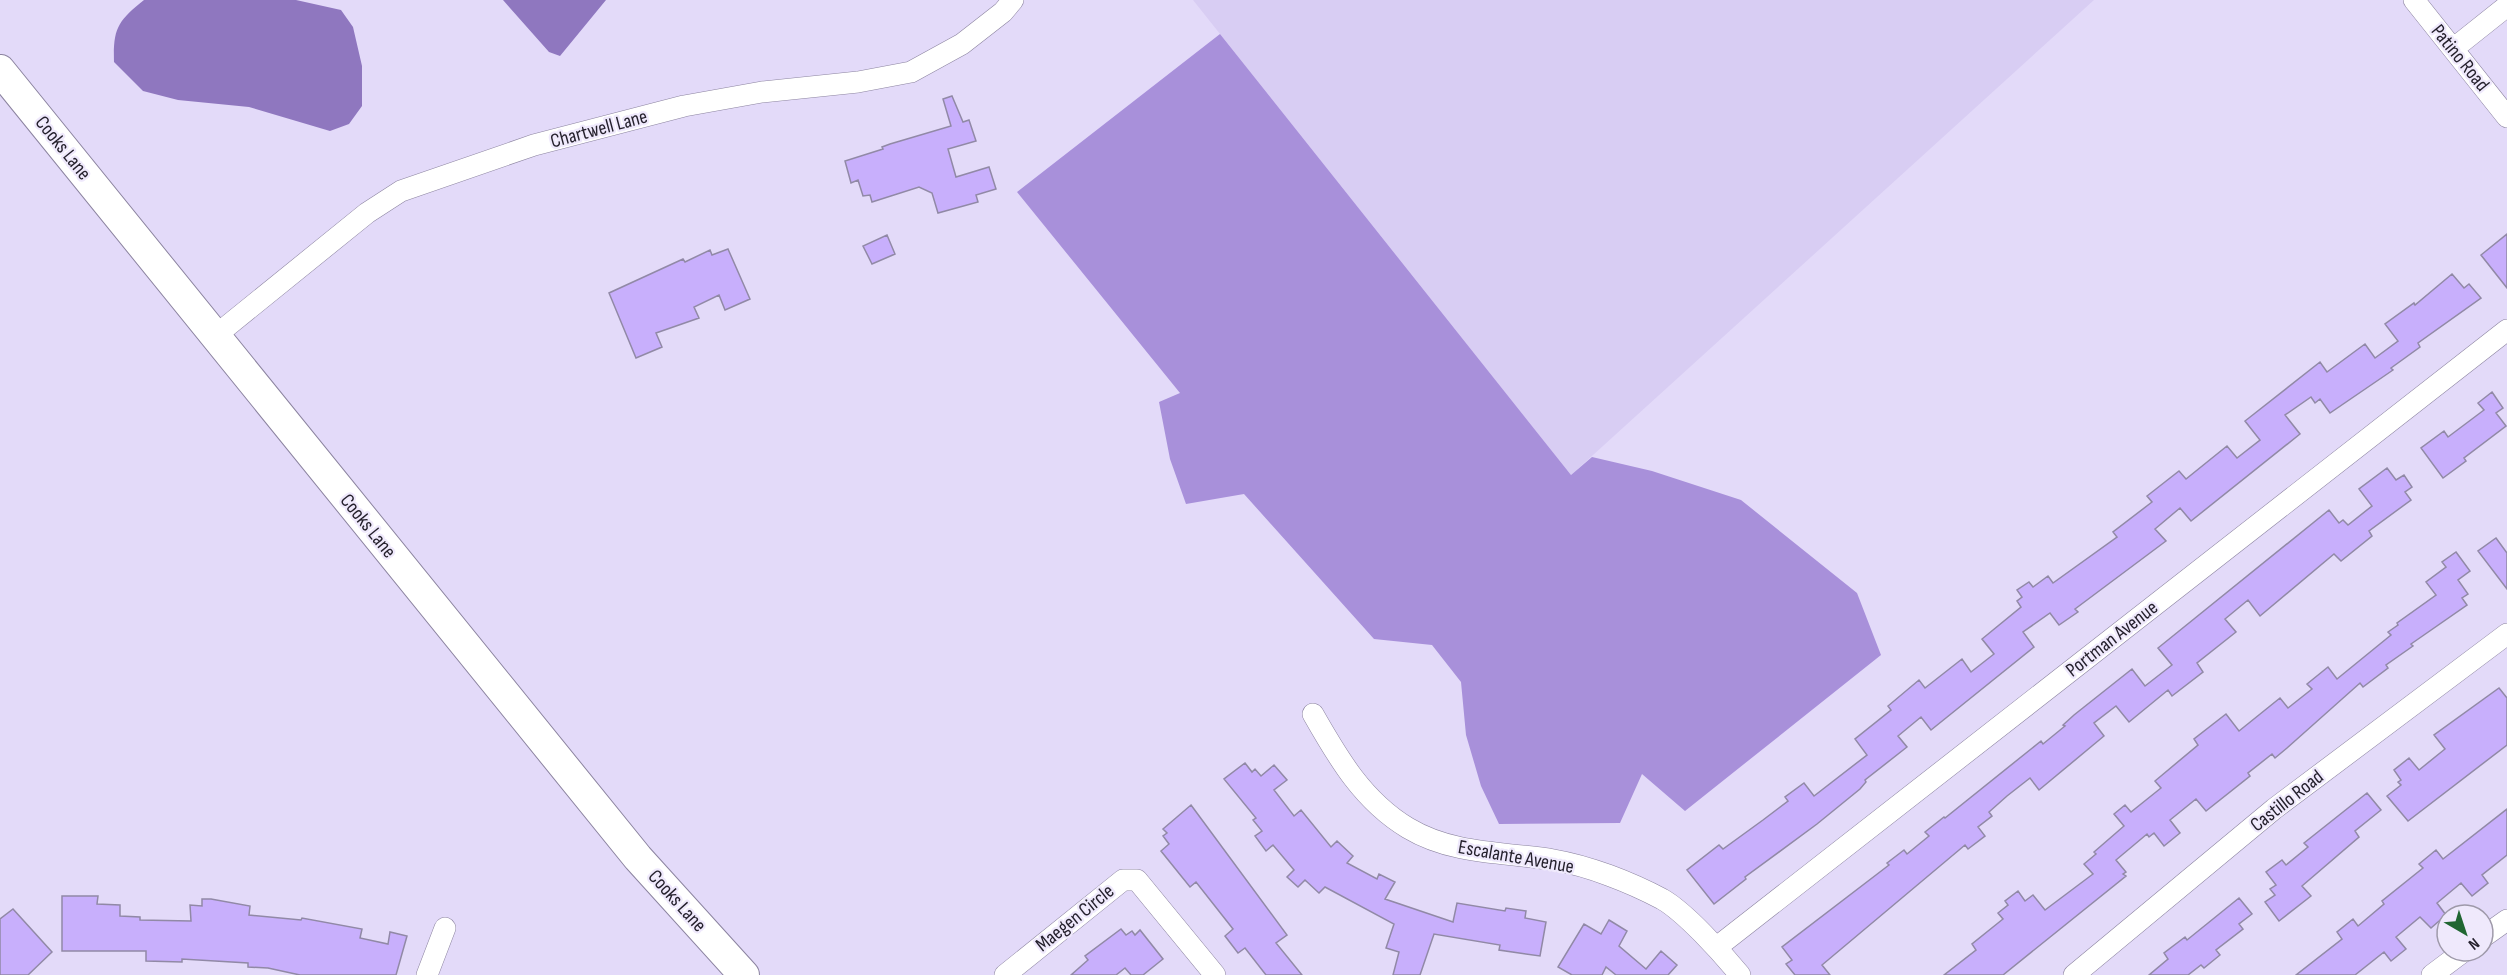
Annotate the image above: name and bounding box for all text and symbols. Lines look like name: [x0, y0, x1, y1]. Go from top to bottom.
street label: Patino Road: [2426, 20, 2494, 96]
street label: Chartwell Lane: [548, 105, 650, 153]
street label: Cooks Lane: [30, 111, 96, 185]
street label: Cooks Lane: [335, 489, 401, 563]
street label: Portman Avenue: [2061, 596, 2163, 682]
street label: Castillo Road: [2246, 765, 2328, 837]
street label: Escalante Avenue: [1456, 835, 1576, 879]
street label: Cooks Lane: [643, 865, 711, 937]
street label: Maegen Circle: [1031, 879, 1119, 957]
north arrow: [2435, 903, 2495, 963]
text: N: [2464, 933, 2483, 954]

